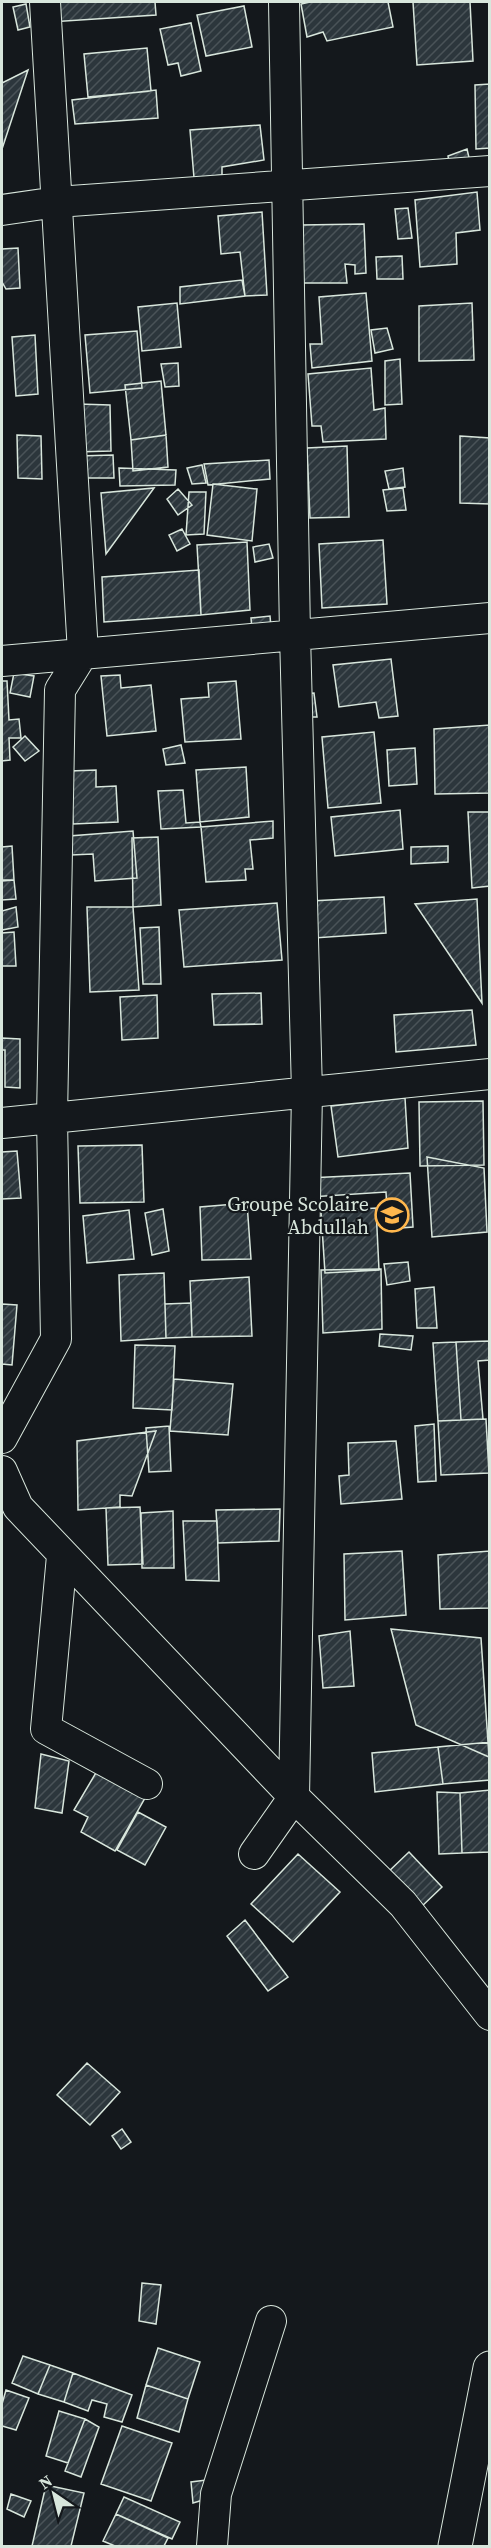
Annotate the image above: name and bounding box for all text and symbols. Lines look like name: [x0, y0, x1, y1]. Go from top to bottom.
place label: Groupe Scolaire Abdullah: [227, 1190, 369, 1241]
school or university icon: Groupe Scolaire Abdullah: [374, 1197, 410, 1233]
north arrow: [24, 2464, 84, 2524]
text: N: [34, 2469, 57, 2494]

